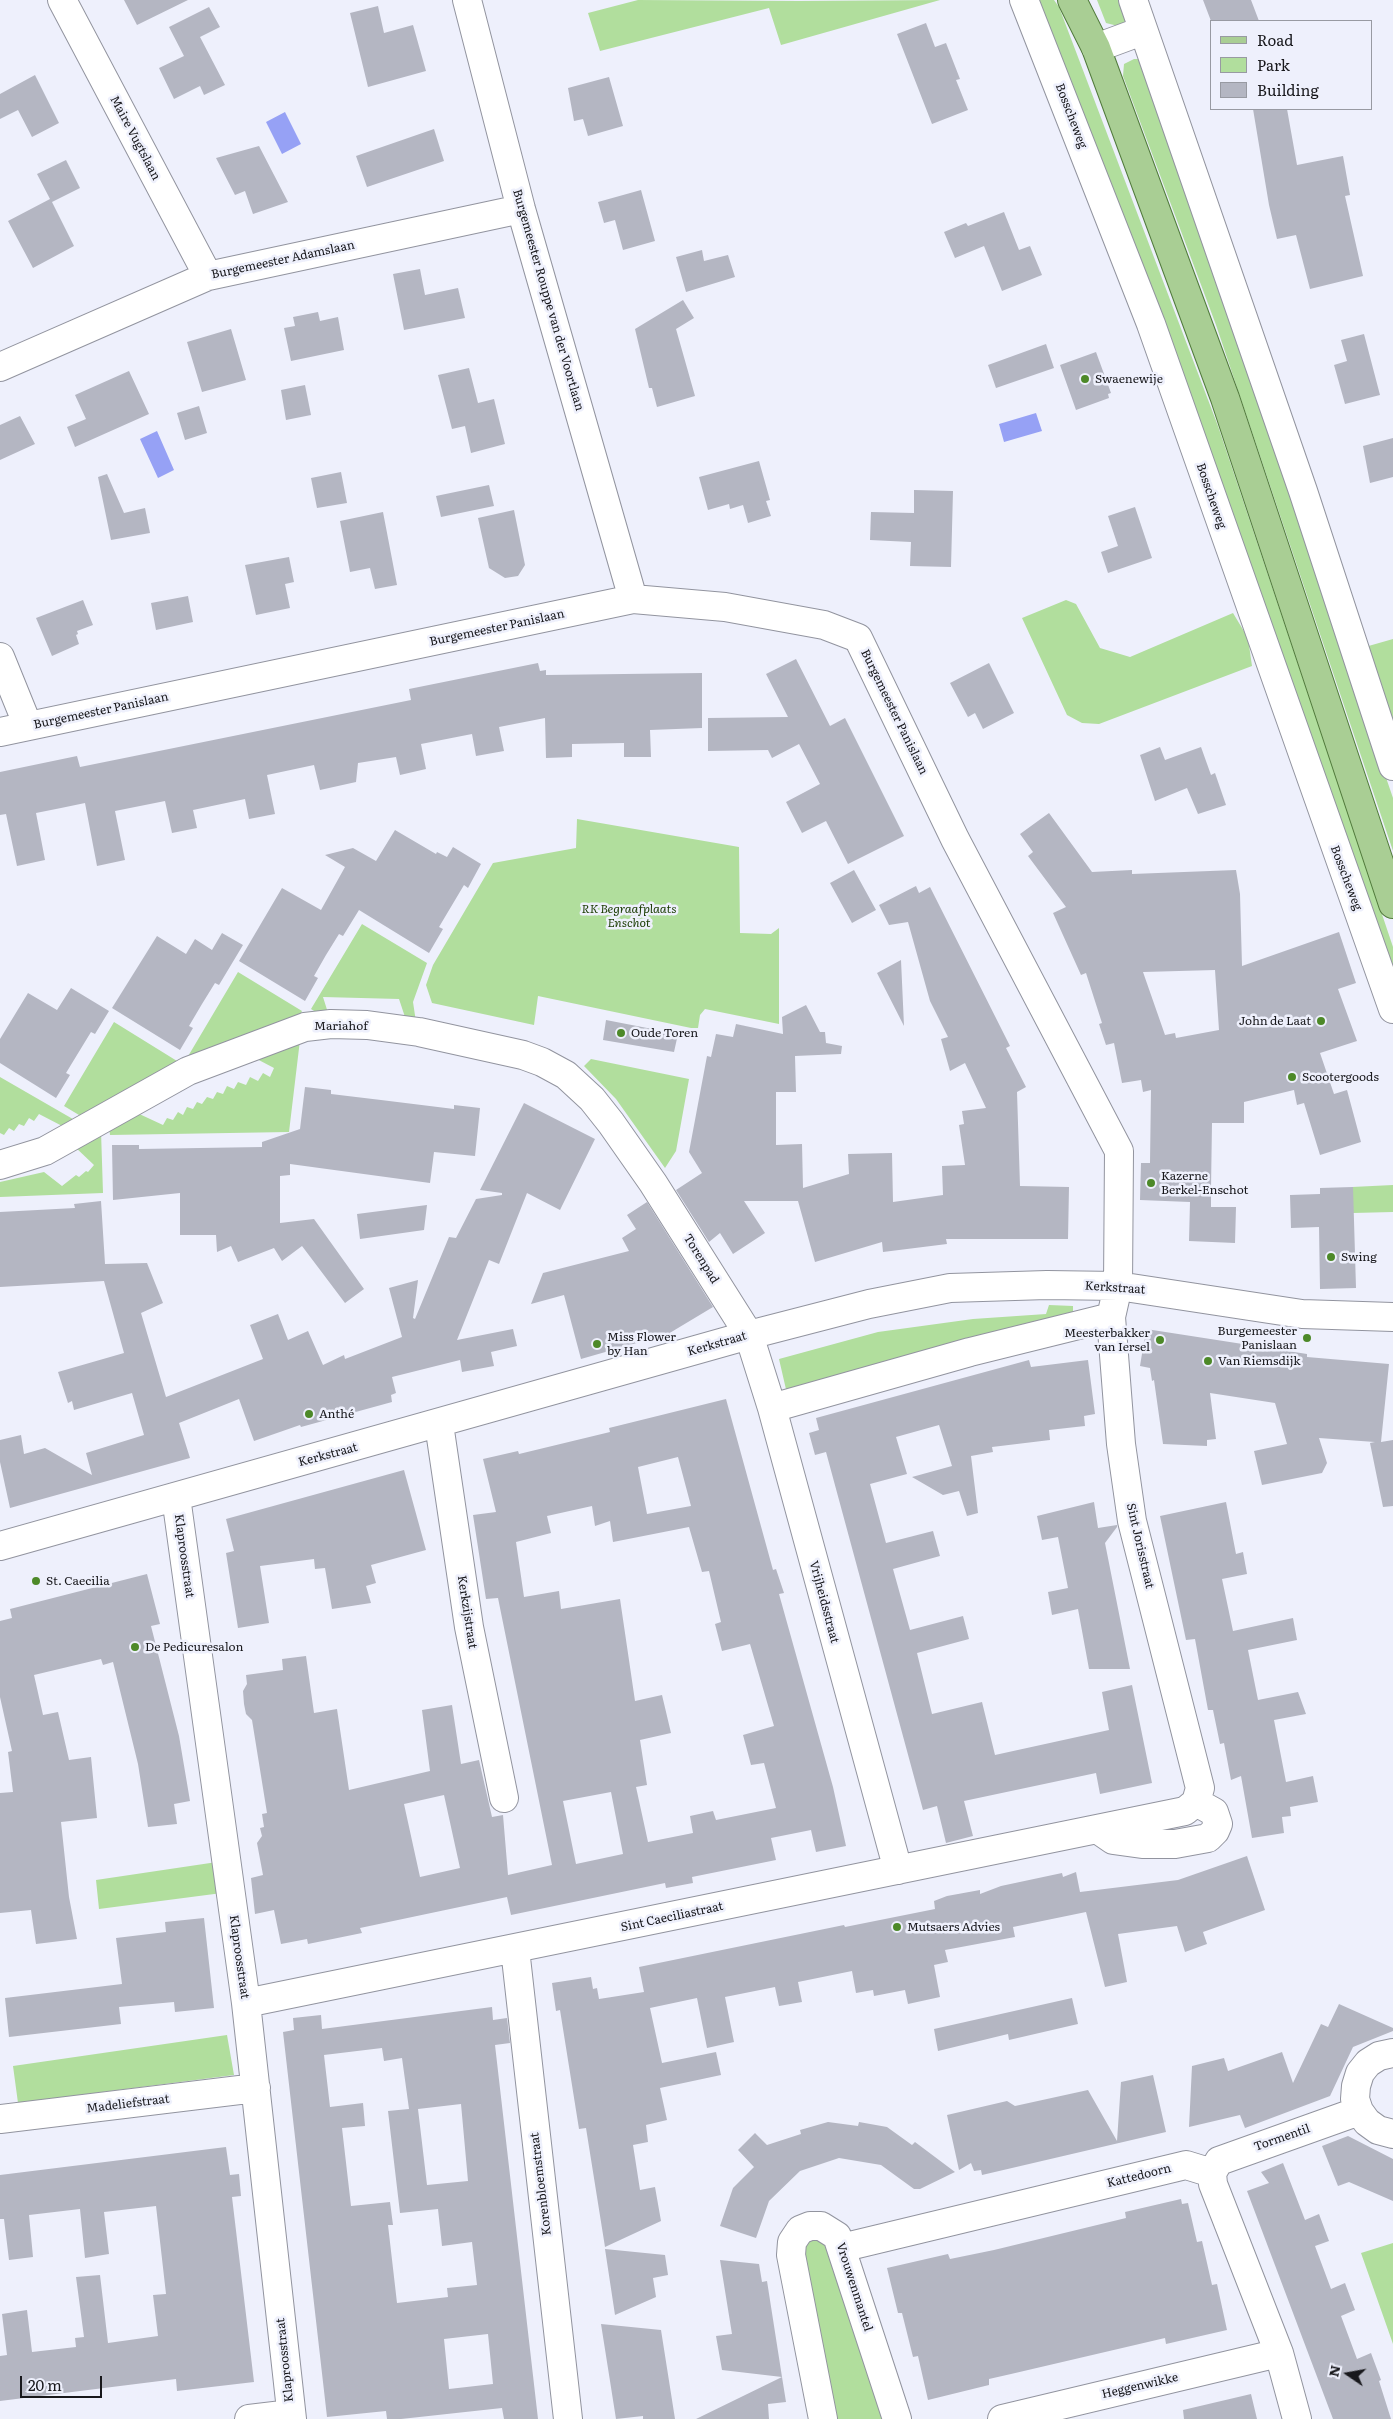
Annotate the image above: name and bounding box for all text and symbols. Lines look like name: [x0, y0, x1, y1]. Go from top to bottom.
legend: [1210, 20, 1373, 110]
text: Road: [1257, 28, 1293, 51]
text: Park: [1257, 53, 1290, 76]
text: Building: [1257, 78, 1319, 101]
street label: Bosscheweg: [1052, 81, 1090, 151]
street label: Maire Vugtslaan: [107, 93, 163, 183]
street label: Burgemeester Rouppe van der Voortlaan: [509, 187, 587, 413]
street label: Burgemeester Adamslaan: [210, 238, 356, 282]
place label: Swaenewije: [1095, 372, 1163, 386]
marker: Swaenewije: [1079, 373, 1091, 385]
street label: Bosscheweg: [1193, 461, 1229, 531]
street label: Burgemeester Panislaan: [428, 607, 566, 649]
street label: Burgemeester Panislaan: [857, 647, 931, 777]
street label: Burgemeester Panislaan: [32, 690, 170, 732]
street label: Bosscheweg: [1327, 843, 1365, 913]
park label: RK Begraafplaats Enschot: [582, 902, 676, 930]
place label: John de Laat: [1239, 1014, 1311, 1028]
marker: John de Laat: [1315, 1015, 1327, 1027]
street label: Mariahof: [314, 1019, 368, 1033]
place label: Oude Toren: [631, 1026, 698, 1040]
marker: Oude Toren: [615, 1027, 627, 1039]
place label: Scootergoods: [1302, 1070, 1379, 1084]
marker: Scootergoods: [1286, 1071, 1298, 1083]
place label: Kazerne Berkel-Enschot: [1161, 1169, 1248, 1197]
marker: Kazerne Berkel-Enschot: [1145, 1177, 1157, 1189]
street label: Torenpad: [680, 1232, 722, 1286]
place label: Swing: [1341, 1250, 1377, 1264]
marker: Swing: [1325, 1251, 1337, 1263]
street label: Kerkstraat: [1084, 1279, 1146, 1297]
place label: Burgemeester Panislaan: [1218, 1324, 1297, 1352]
place label: Meesterbakker van Iersel: [1064, 1326, 1150, 1354]
street label: Kerkstraat: [686, 1329, 748, 1359]
place label: Miss Flower by Han: [607, 1330, 676, 1358]
marker: Burgemeester Panislaan: [1301, 1332, 1313, 1344]
marker: Meesterbakker van Iersel: [1154, 1334, 1166, 1346]
marker: Miss Flower by Han: [591, 1338, 603, 1350]
place label: Van Riemsdijk: [1218, 1354, 1301, 1368]
marker: Van Riemsdijk: [1202, 1355, 1214, 1367]
place label: Anthé: [319, 1407, 354, 1421]
marker: Anthé: [303, 1408, 315, 1420]
street label: Kerkstraat: [297, 1440, 359, 1470]
street label: Sint Jorisstraat: [1123, 1502, 1157, 1590]
street label: Klaproosstraat: [171, 1513, 197, 1599]
street label: Vrijheidsstraat: [806, 1559, 842, 1645]
place label: St. Caecilia: [46, 1574, 110, 1588]
street label: Kerkzijstraat: [454, 1574, 480, 1650]
marker: St. Caecilia: [30, 1575, 42, 1587]
place label: De Pedicuresalon: [145, 1640, 243, 1654]
marker: De Pedicuresalon: [129, 1641, 141, 1653]
street label: Sint Caeciliastraat: [620, 1899, 724, 1935]
street label: Klaproosstraat: [226, 1914, 252, 2000]
place label: Mutsaers Advies: [907, 1920, 1000, 1934]
marker: Mutsaers Advies: [891, 1921, 903, 1933]
street label: Madeliefstraat: [86, 2092, 170, 2116]
street label: Tormentil: [1252, 2122, 1312, 2154]
street label: Korenbloemstraat: [528, 2132, 554, 2236]
street label: Kattedoorn: [1105, 2161, 1173, 2191]
street label: Vrouwenmantel: [833, 2241, 875, 2333]
street label: Klaproosstraat: [273, 2317, 297, 2403]
north arrow: [1323, 2349, 1373, 2399]
text: N: [1322, 2363, 1344, 2379]
scale bar: [22, 2366, 105, 2398]
street label: Heggenwikke: [1100, 2370, 1180, 2402]
text: 20 m: [28, 2373, 62, 2396]

